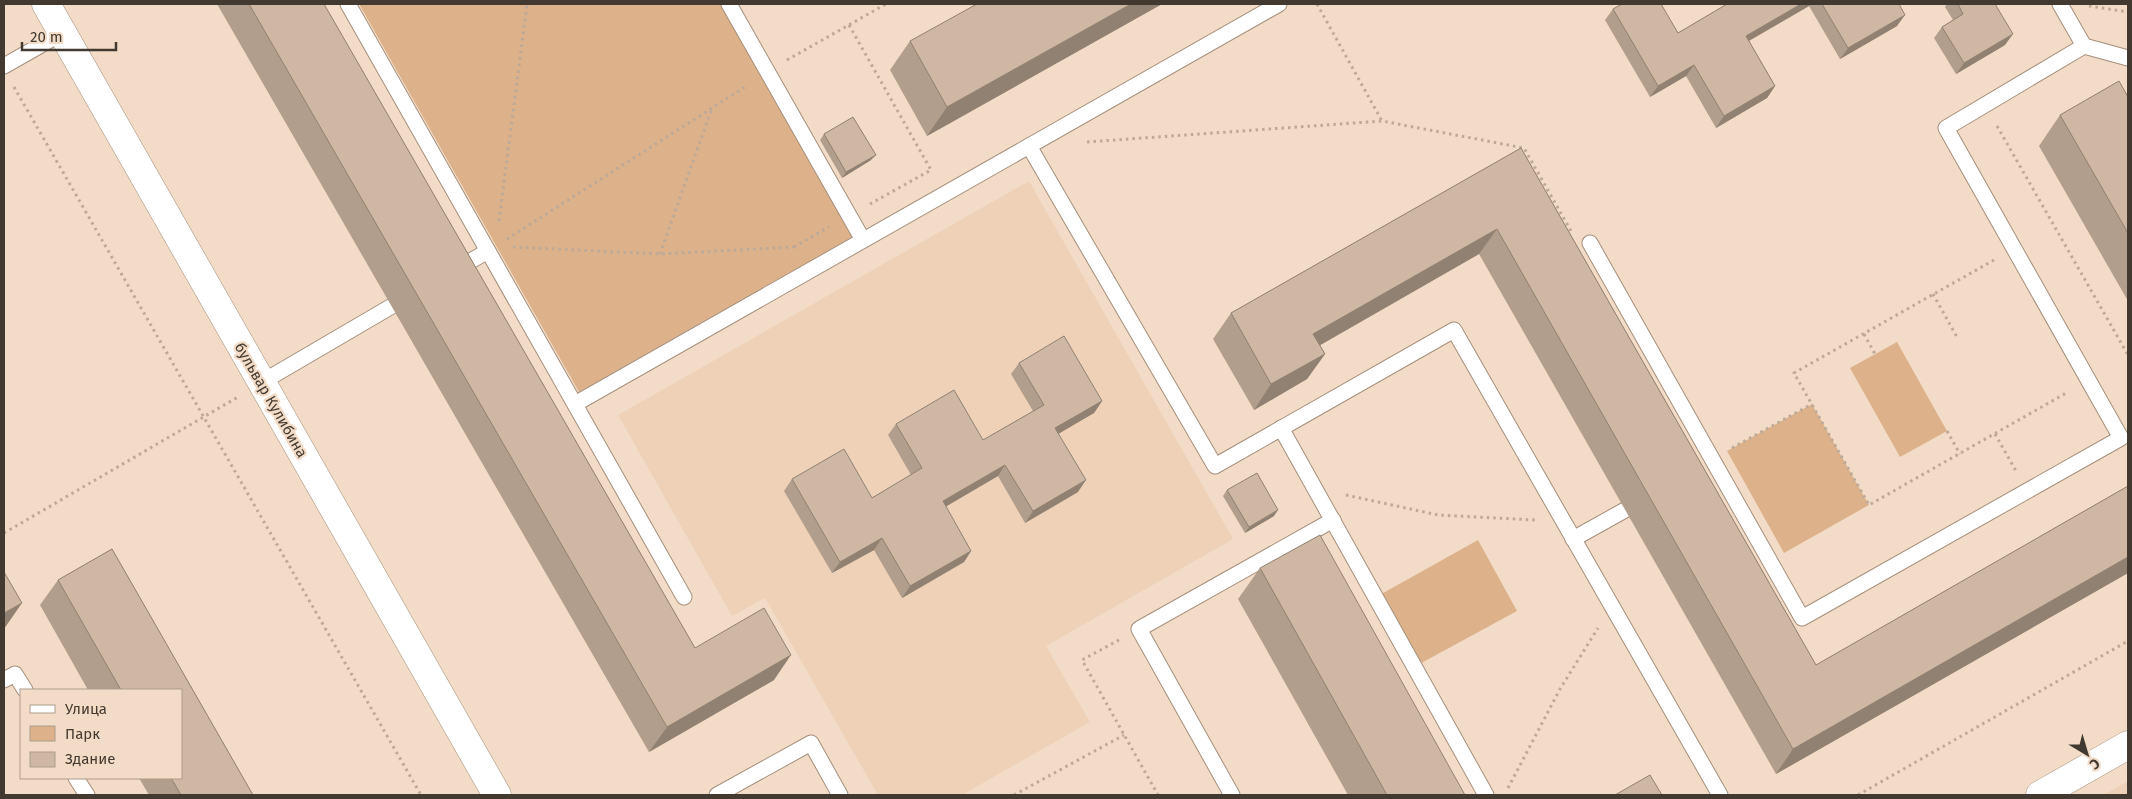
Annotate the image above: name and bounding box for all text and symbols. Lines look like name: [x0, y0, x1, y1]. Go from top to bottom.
scale bar: [22, 20, 116, 52]
text: 20 m: [30, 28, 63, 46]
street label: бульвар Кулибина: [231, 339, 311, 461]
legend: [20, 689, 182, 779]
text: Улица: [65, 700, 107, 718]
text: Парк: [65, 725, 100, 743]
north arrow: [2062, 729, 2112, 779]
text: Здание: [65, 750, 115, 768]
text: С: [2086, 755, 2103, 773]

